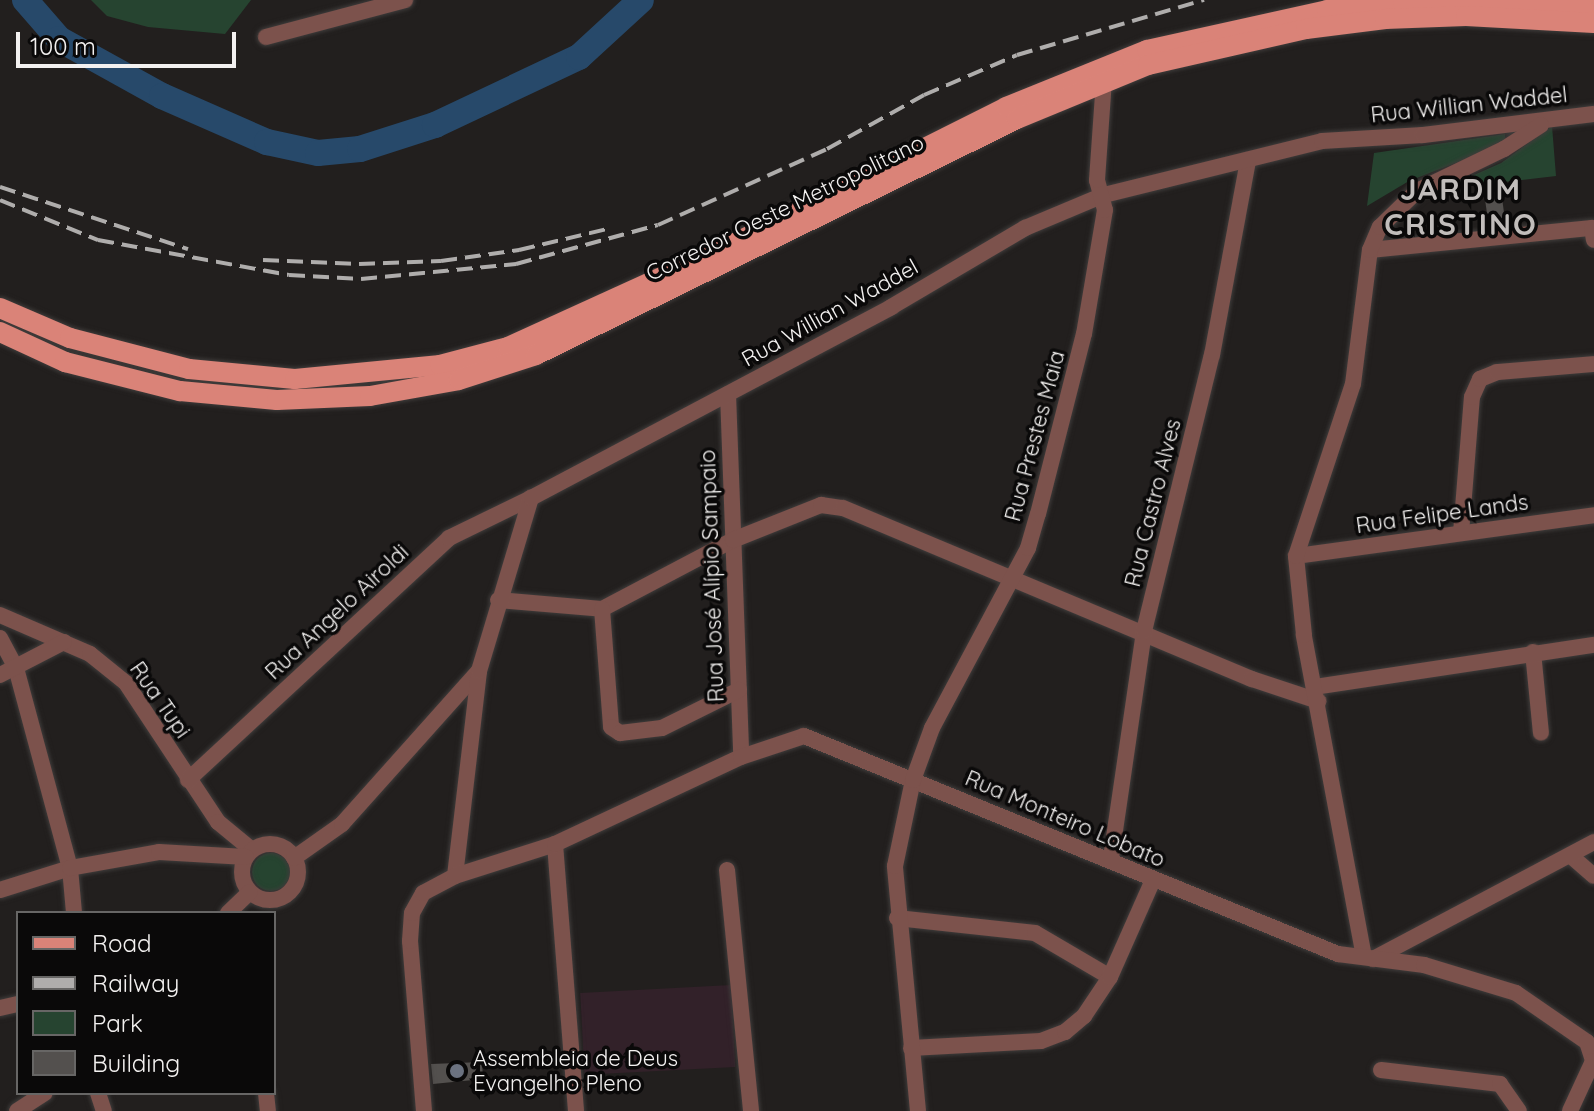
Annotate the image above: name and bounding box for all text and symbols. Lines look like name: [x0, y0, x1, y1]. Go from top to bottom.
scale bar: [20, 16, 240, 66]
text: 100 m: [30, 31, 96, 61]
street label: Rua Willian Waddel: [1369, 82, 1569, 128]
street label: Corredor Oeste Metropolitano: [642, 129, 928, 287]
district label: JARDIM CRISTINO: [1384, 171, 1538, 242]
street label: Rua Willian Waddel: [737, 254, 923, 372]
street label: Rua Prestes Maia: [999, 348, 1071, 524]
street label: Rua Castro Alves: [1119, 416, 1187, 590]
street label: Rua José Alípio Sampaio: [694, 449, 730, 703]
street label: Rua Felipe Lands: [1354, 489, 1530, 539]
street label: Rua Angelo Airoldi: [260, 539, 414, 685]
street label: Rua Tupi: [124, 657, 196, 743]
street label: Rua Monteiro Lobato: [961, 765, 1169, 873]
legend: [16, 911, 276, 1095]
text: Road: [92, 928, 152, 958]
text: Railway: [92, 968, 179, 998]
text: Park: [92, 1008, 143, 1038]
place label: Assembleia de Deus Evangelho Pleno: [473, 1045, 678, 1096]
text: Building: [92, 1048, 180, 1078]
marker: Assembleia de Deus Evangelho Pleno: [448, 1062, 466, 1080]

